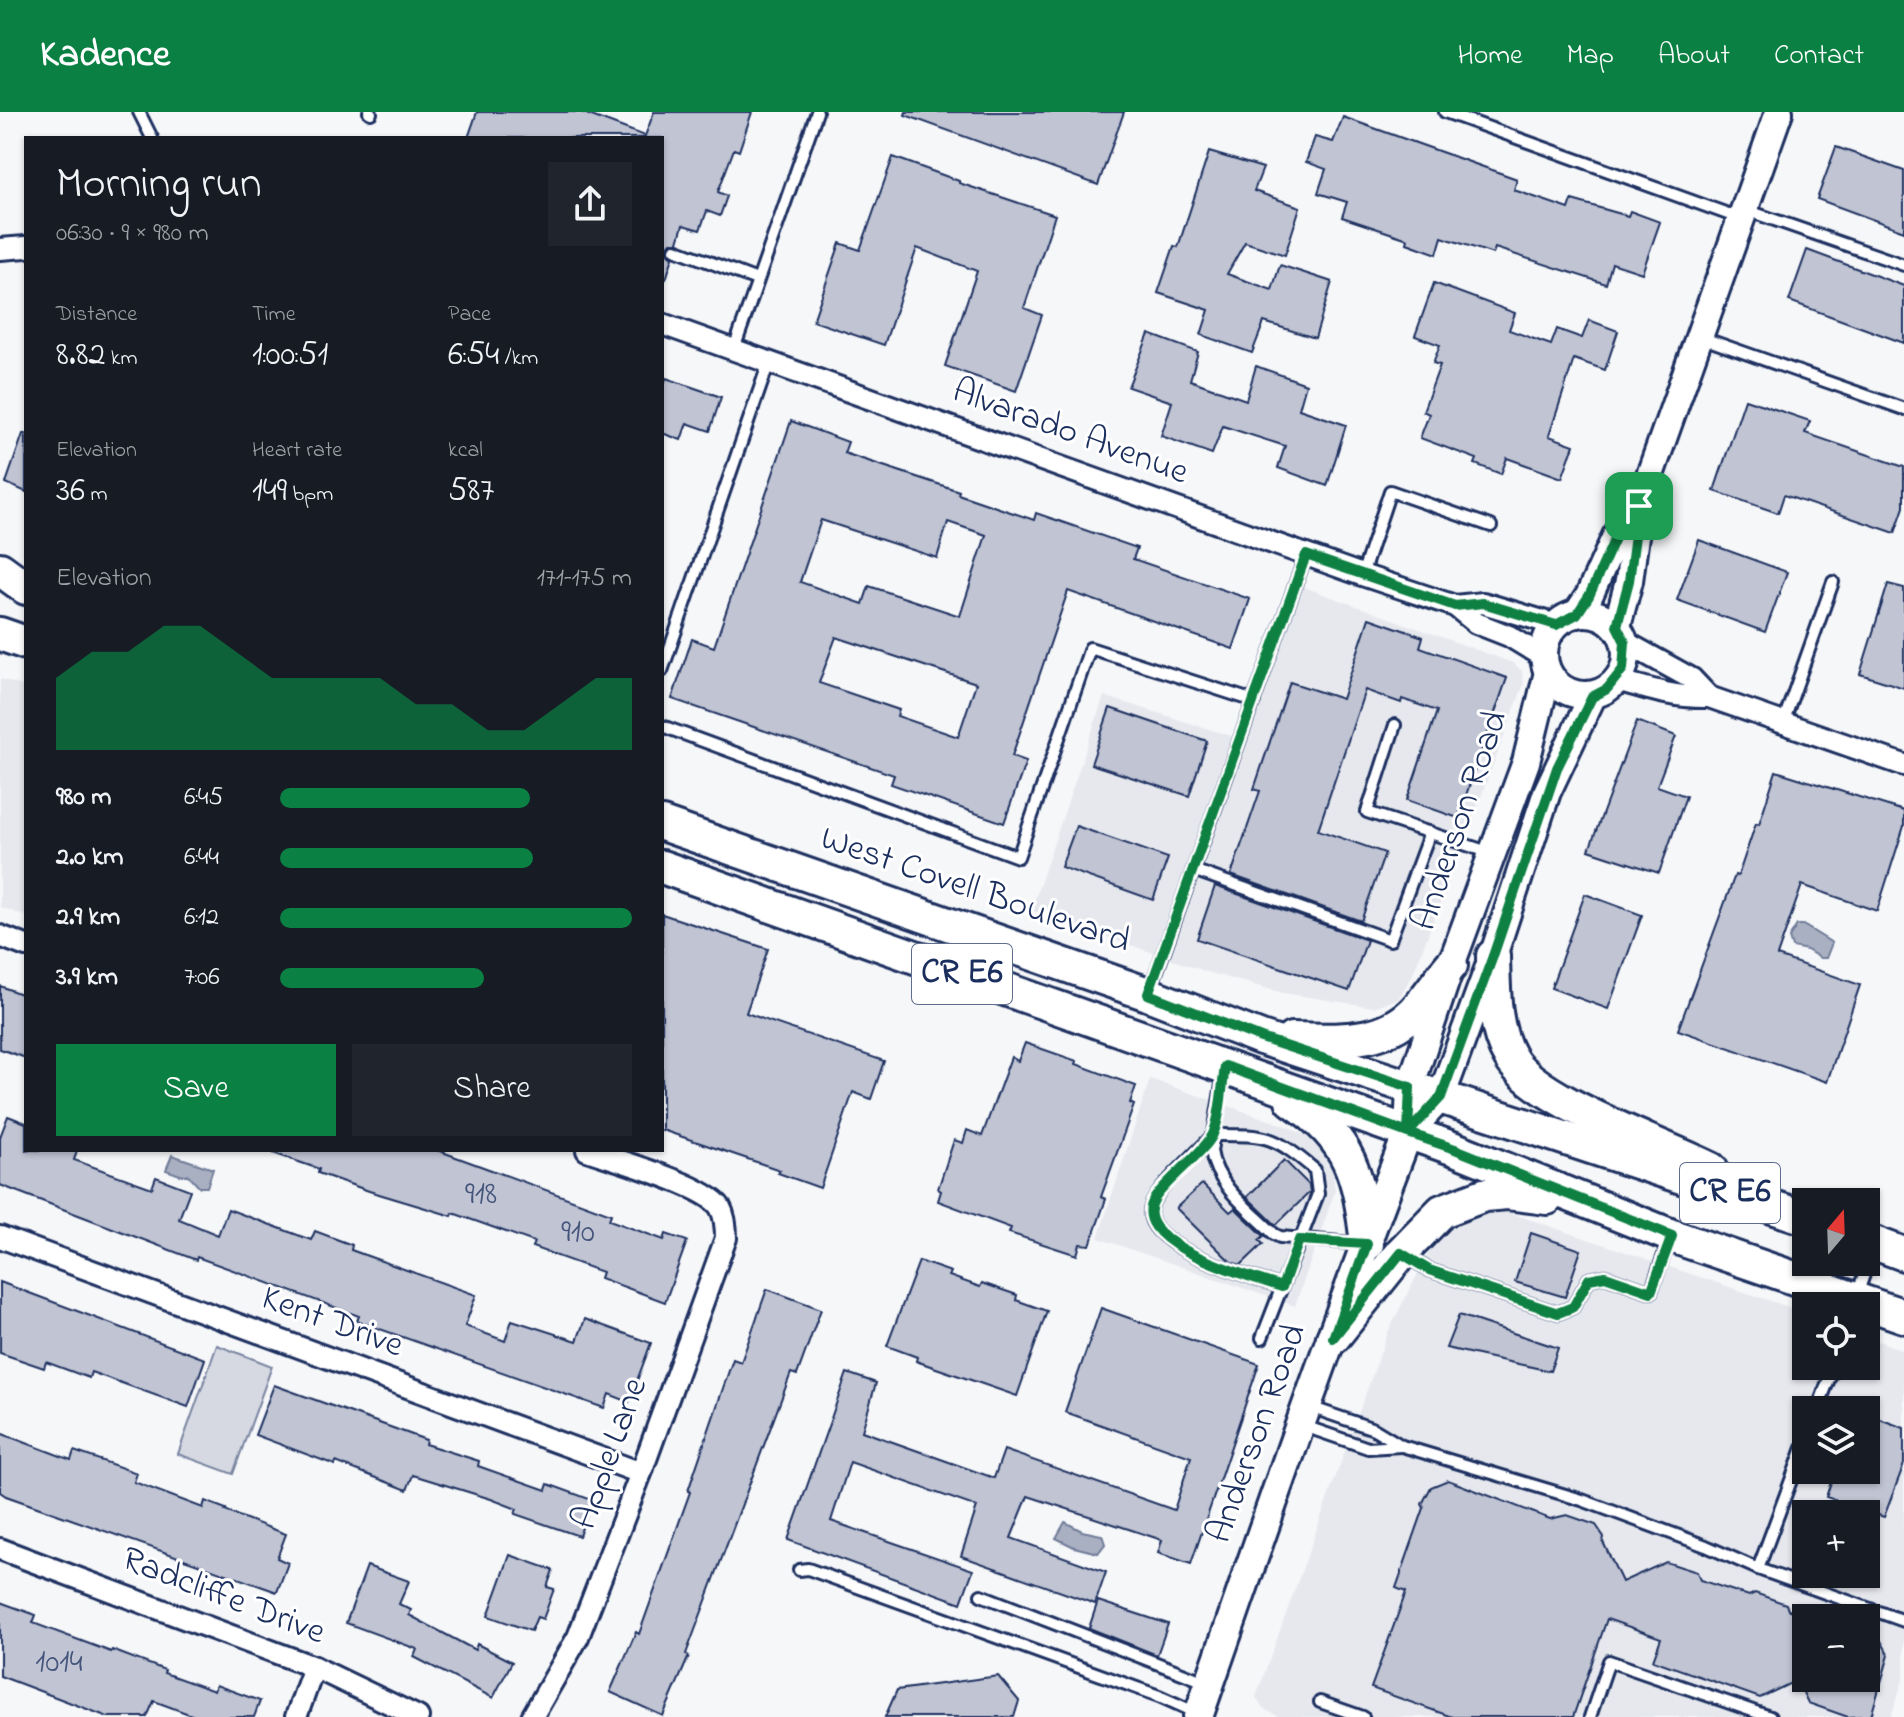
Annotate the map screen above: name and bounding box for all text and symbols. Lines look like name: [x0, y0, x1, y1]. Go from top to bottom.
text: Kadence: [40, 28, 170, 84]
text: Home: [1457, 36, 1523, 77]
text: Map: [1567, 36, 1614, 77]
text: About: [1658, 36, 1730, 77]
text: Contact: [1774, 36, 1864, 77]
text: Morning run: [56, 153, 262, 217]
button: share: [548, 162, 632, 246]
text: 06:30 · 9 × 980 m: [56, 215, 209, 253]
text: Distance: [56, 299, 137, 331]
text: Time: [252, 299, 296, 331]
text: Pace: [448, 299, 491, 331]
text: 8.82: [56, 331, 105, 381]
text: 1:00:51: [252, 331, 328, 381]
text: 6:54: [448, 331, 499, 381]
text: km: [105, 343, 138, 375]
text: /km: [499, 343, 538, 375]
street label: Alvarado Avenue: [945, 366, 1196, 501]
text: Elevation: [56, 435, 137, 467]
text: Heart rate: [252, 435, 342, 467]
text: kcal: [448, 435, 483, 467]
text: 36: [56, 467, 85, 517]
text: 149: [252, 467, 287, 517]
text: 587: [448, 467, 494, 517]
pin: [1605, 472, 1673, 540]
text: m: [85, 479, 108, 511]
text: bpm: [287, 479, 333, 511]
icon: arrive: [1617, 484, 1661, 528]
text: Elevation: [56, 560, 152, 598]
text: 171–175 m: [537, 560, 632, 598]
street label: Anderson Road: [1399, 704, 1523, 938]
text: 980 m: [56, 779, 111, 817]
text: 6:45: [184, 779, 223, 817]
street label: West Covell Boulevard: [813, 813, 1137, 969]
text: 2.0 km: [56, 839, 124, 877]
text: 6:44: [184, 839, 219, 877]
text: 2.9 km: [56, 899, 120, 937]
text: 6:12: [184, 899, 219, 937]
road number: CR E6: [912, 944, 1012, 1004]
text: 3.9 km: [56, 959, 118, 997]
text: 7:06: [184, 959, 220, 997]
button: Save: [56, 1044, 336, 1136]
button: Share: [352, 1044, 632, 1136]
road number: CR E6: [1680, 1163, 1780, 1223]
house number: 918: [465, 1172, 497, 1219]
north arrow: [1792, 1188, 1880, 1276]
map controls: [1792, 1188, 1880, 1692]
house number: 910: [561, 1210, 595, 1257]
street label: Kent Drive: [254, 1273, 411, 1373]
button: locate: [1792, 1292, 1880, 1380]
street label: Anderson Road: [1194, 1317, 1322, 1551]
street label: Apple Lane: [559, 1370, 663, 1537]
button: layers: [1792, 1396, 1880, 1484]
button: +: [1792, 1500, 1880, 1588]
street label: Radcliffe Drive: [113, 1534, 333, 1660]
button: −: [1792, 1604, 1880, 1692]
house number: 1014: [35, 1640, 83, 1687]

